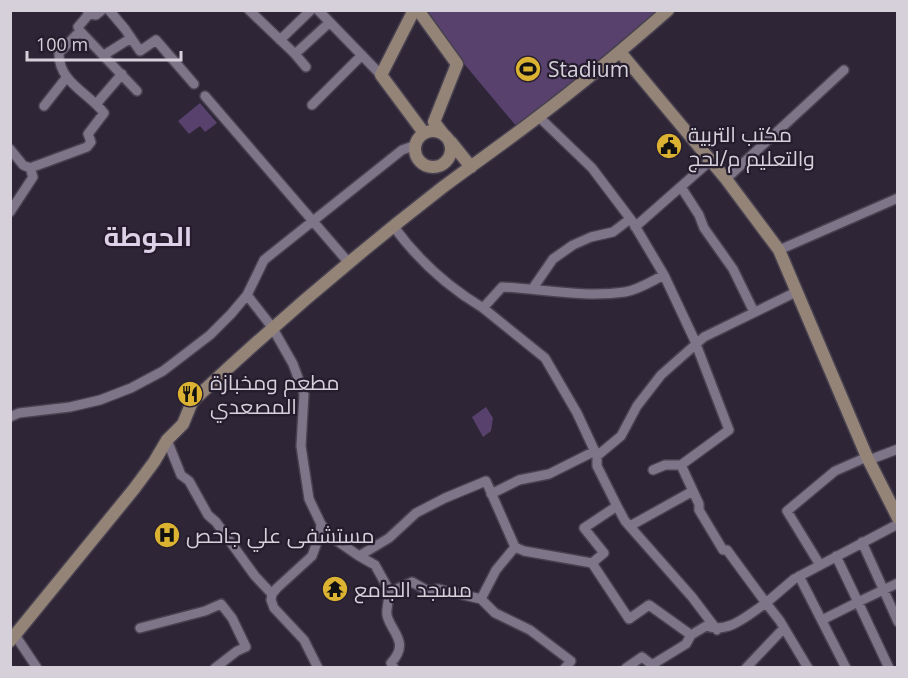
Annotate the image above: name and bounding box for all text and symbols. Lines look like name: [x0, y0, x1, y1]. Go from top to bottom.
scale bar: [27, 24, 182, 62]
text: 100 m: [36, 32, 88, 56]
sports icon: Stadium: [513, 54, 543, 84]
place label: Stadium: [548, 55, 629, 83]
place label: مكتب التربية والتعليم م/لحج: [688, 120, 815, 173]
public building icon: مكتب التربية والتعليم م/لحج: [654, 131, 684, 161]
district label: الحوطة: [104, 217, 192, 254]
place label: مطعم ومخبازة المصعدي: [210, 368, 340, 423]
restaurant icon: مطعم ومخبازة المصعدي: [175, 379, 205, 409]
hospital icon: مستشفى علي جاحص: [152, 520, 182, 550]
place label: مستشفى علي جاحص: [186, 521, 374, 552]
temple icon: مسجد الجامع: [320, 574, 350, 604]
place label: مسجد الجامع: [354, 575, 472, 604]

